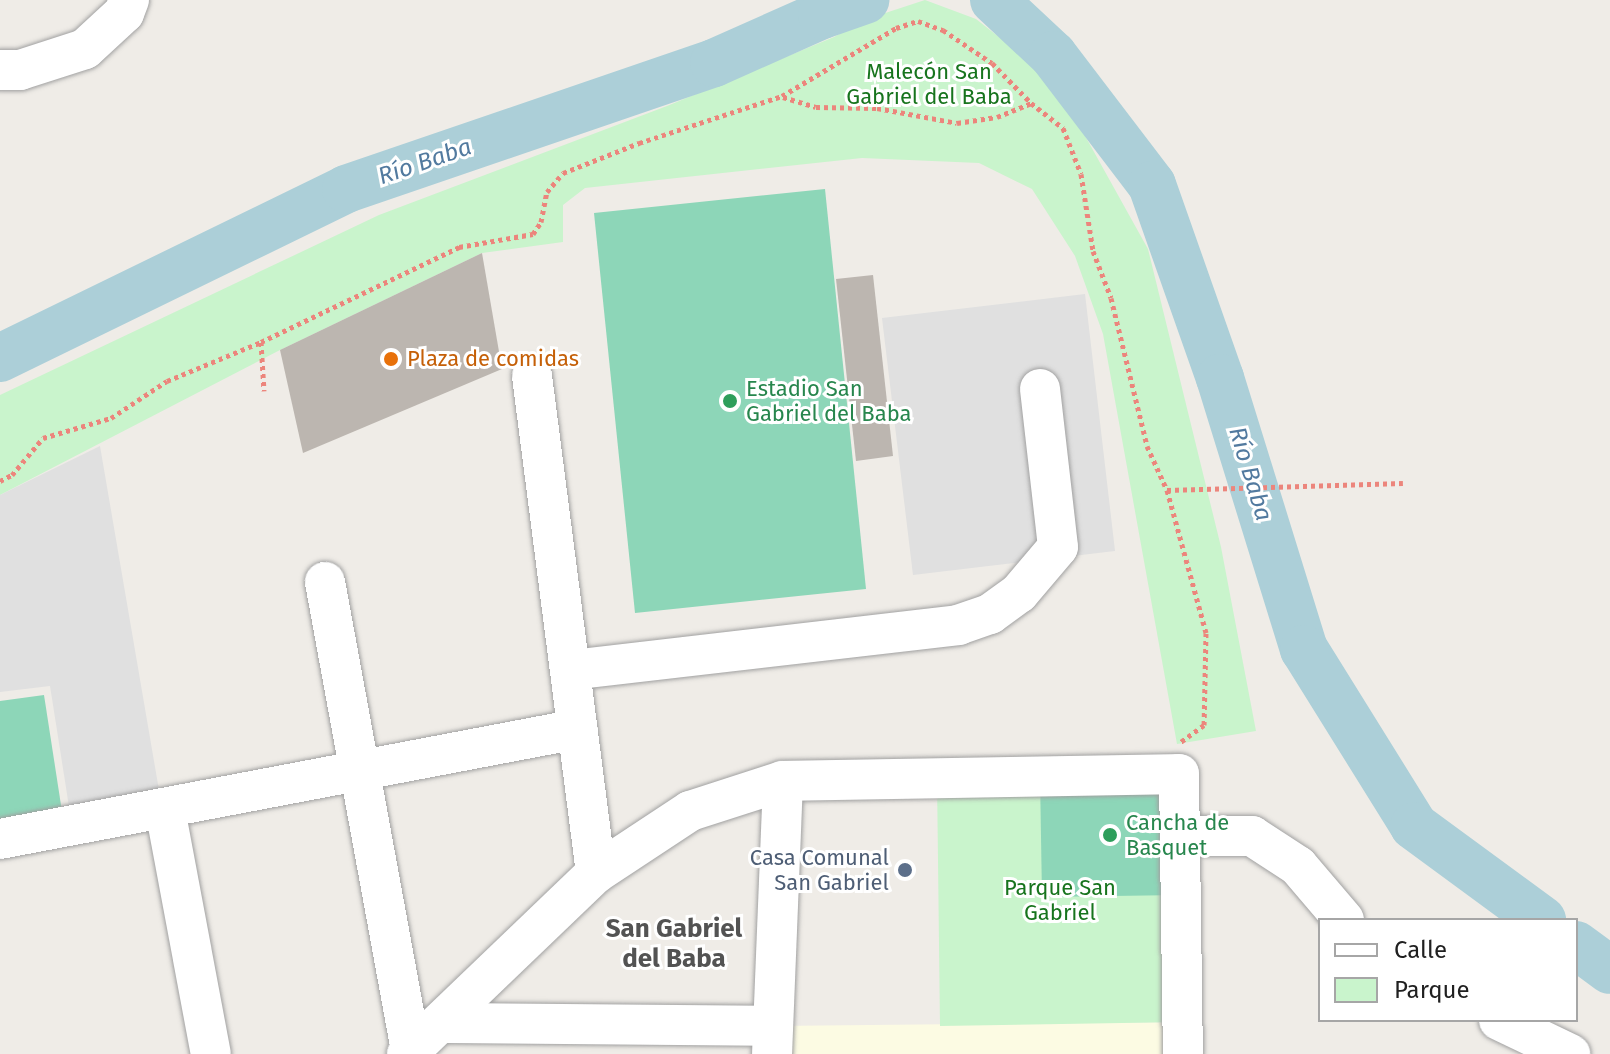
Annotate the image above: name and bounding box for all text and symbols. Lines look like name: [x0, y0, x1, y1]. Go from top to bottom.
park label: Malecón San Gabriel del Baba: [846, 58, 1012, 110]
water label: Río Baba: [375, 133, 475, 191]
place label: Plaza de comidas: [407, 346, 579, 372]
marker: Plaza de comidas: [382, 350, 400, 368]
place label: Estadio San Gabriel del Baba: [746, 375, 911, 426]
marker: Estadio San Gabriel del Baba: [721, 392, 739, 410]
water label: Río Baba: [1222, 423, 1278, 525]
place label: Cancha de Basquet: [1126, 809, 1229, 860]
marker: Cancha de Basquet: [1101, 826, 1119, 844]
place label: Casa Comunal San Gabriel: [750, 844, 889, 896]
marker: Casa Comunal San Gabriel: [896, 861, 914, 879]
park label: Parque San Gabriel: [1004, 874, 1116, 926]
district label: San Gabriel del Baba: [606, 913, 742, 974]
legend: [1318, 918, 1578, 1022]
text: Calle: [1394, 936, 1447, 964]
text: Parque: [1394, 976, 1470, 1004]

